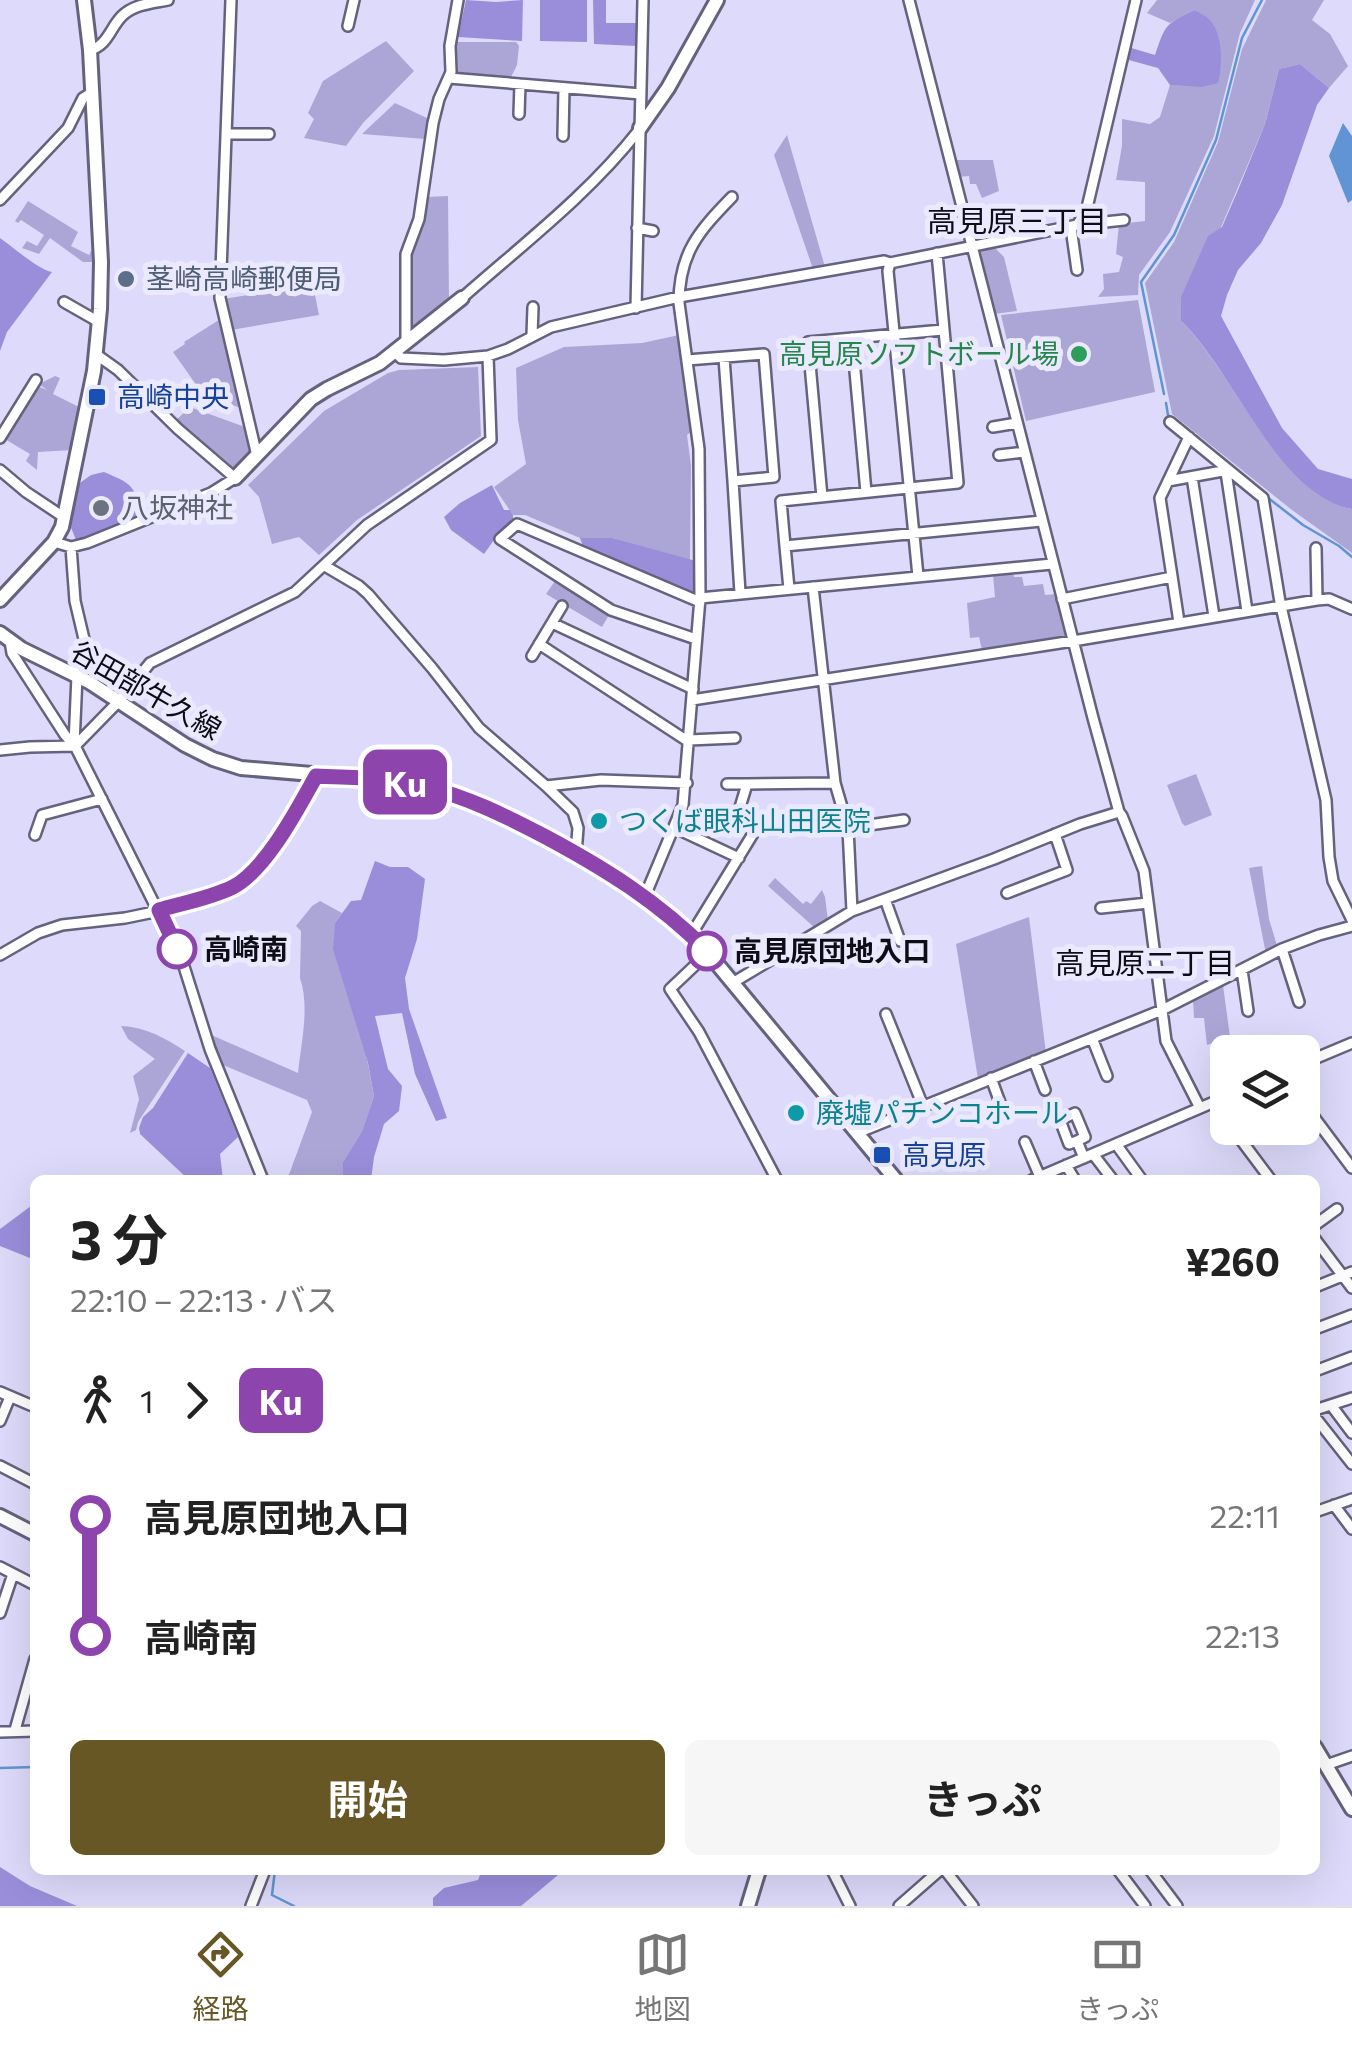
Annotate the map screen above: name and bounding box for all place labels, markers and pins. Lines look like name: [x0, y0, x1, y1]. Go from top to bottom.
place label: 茎崎高崎郵便局: [146, 261, 342, 295]
marker: 茎崎高崎郵便局: [115, 268, 137, 290]
place label: 高見原ソフトボール場: [779, 336, 1059, 370]
marker: 高見原ソフトボール場: [1068, 343, 1090, 365]
place label: 高崎中央: [117, 379, 229, 413]
marker: 高崎中央: [86, 386, 108, 408]
place label: 八坂神社: [121, 490, 233, 524]
marker: 八坂神社: [90, 497, 112, 519]
place label: つくば眼科山田医院: [619, 803, 871, 837]
marker: つくば眼科山田医院: [588, 810, 610, 832]
marker: 高崎南: [158, 930, 196, 968]
place label: 高崎南: [204, 931, 288, 965]
marker: 高見原団地入口: [688, 932, 726, 970]
place label: 高見原団地入口: [734, 933, 930, 967]
place label: 廃墟パチンコホール: [816, 1095, 1068, 1129]
marker: 廃墟パチンコホール: [785, 1102, 807, 1124]
place label: 高見原: [902, 1137, 986, 1171]
marker: 高見原: [871, 1144, 893, 1166]

